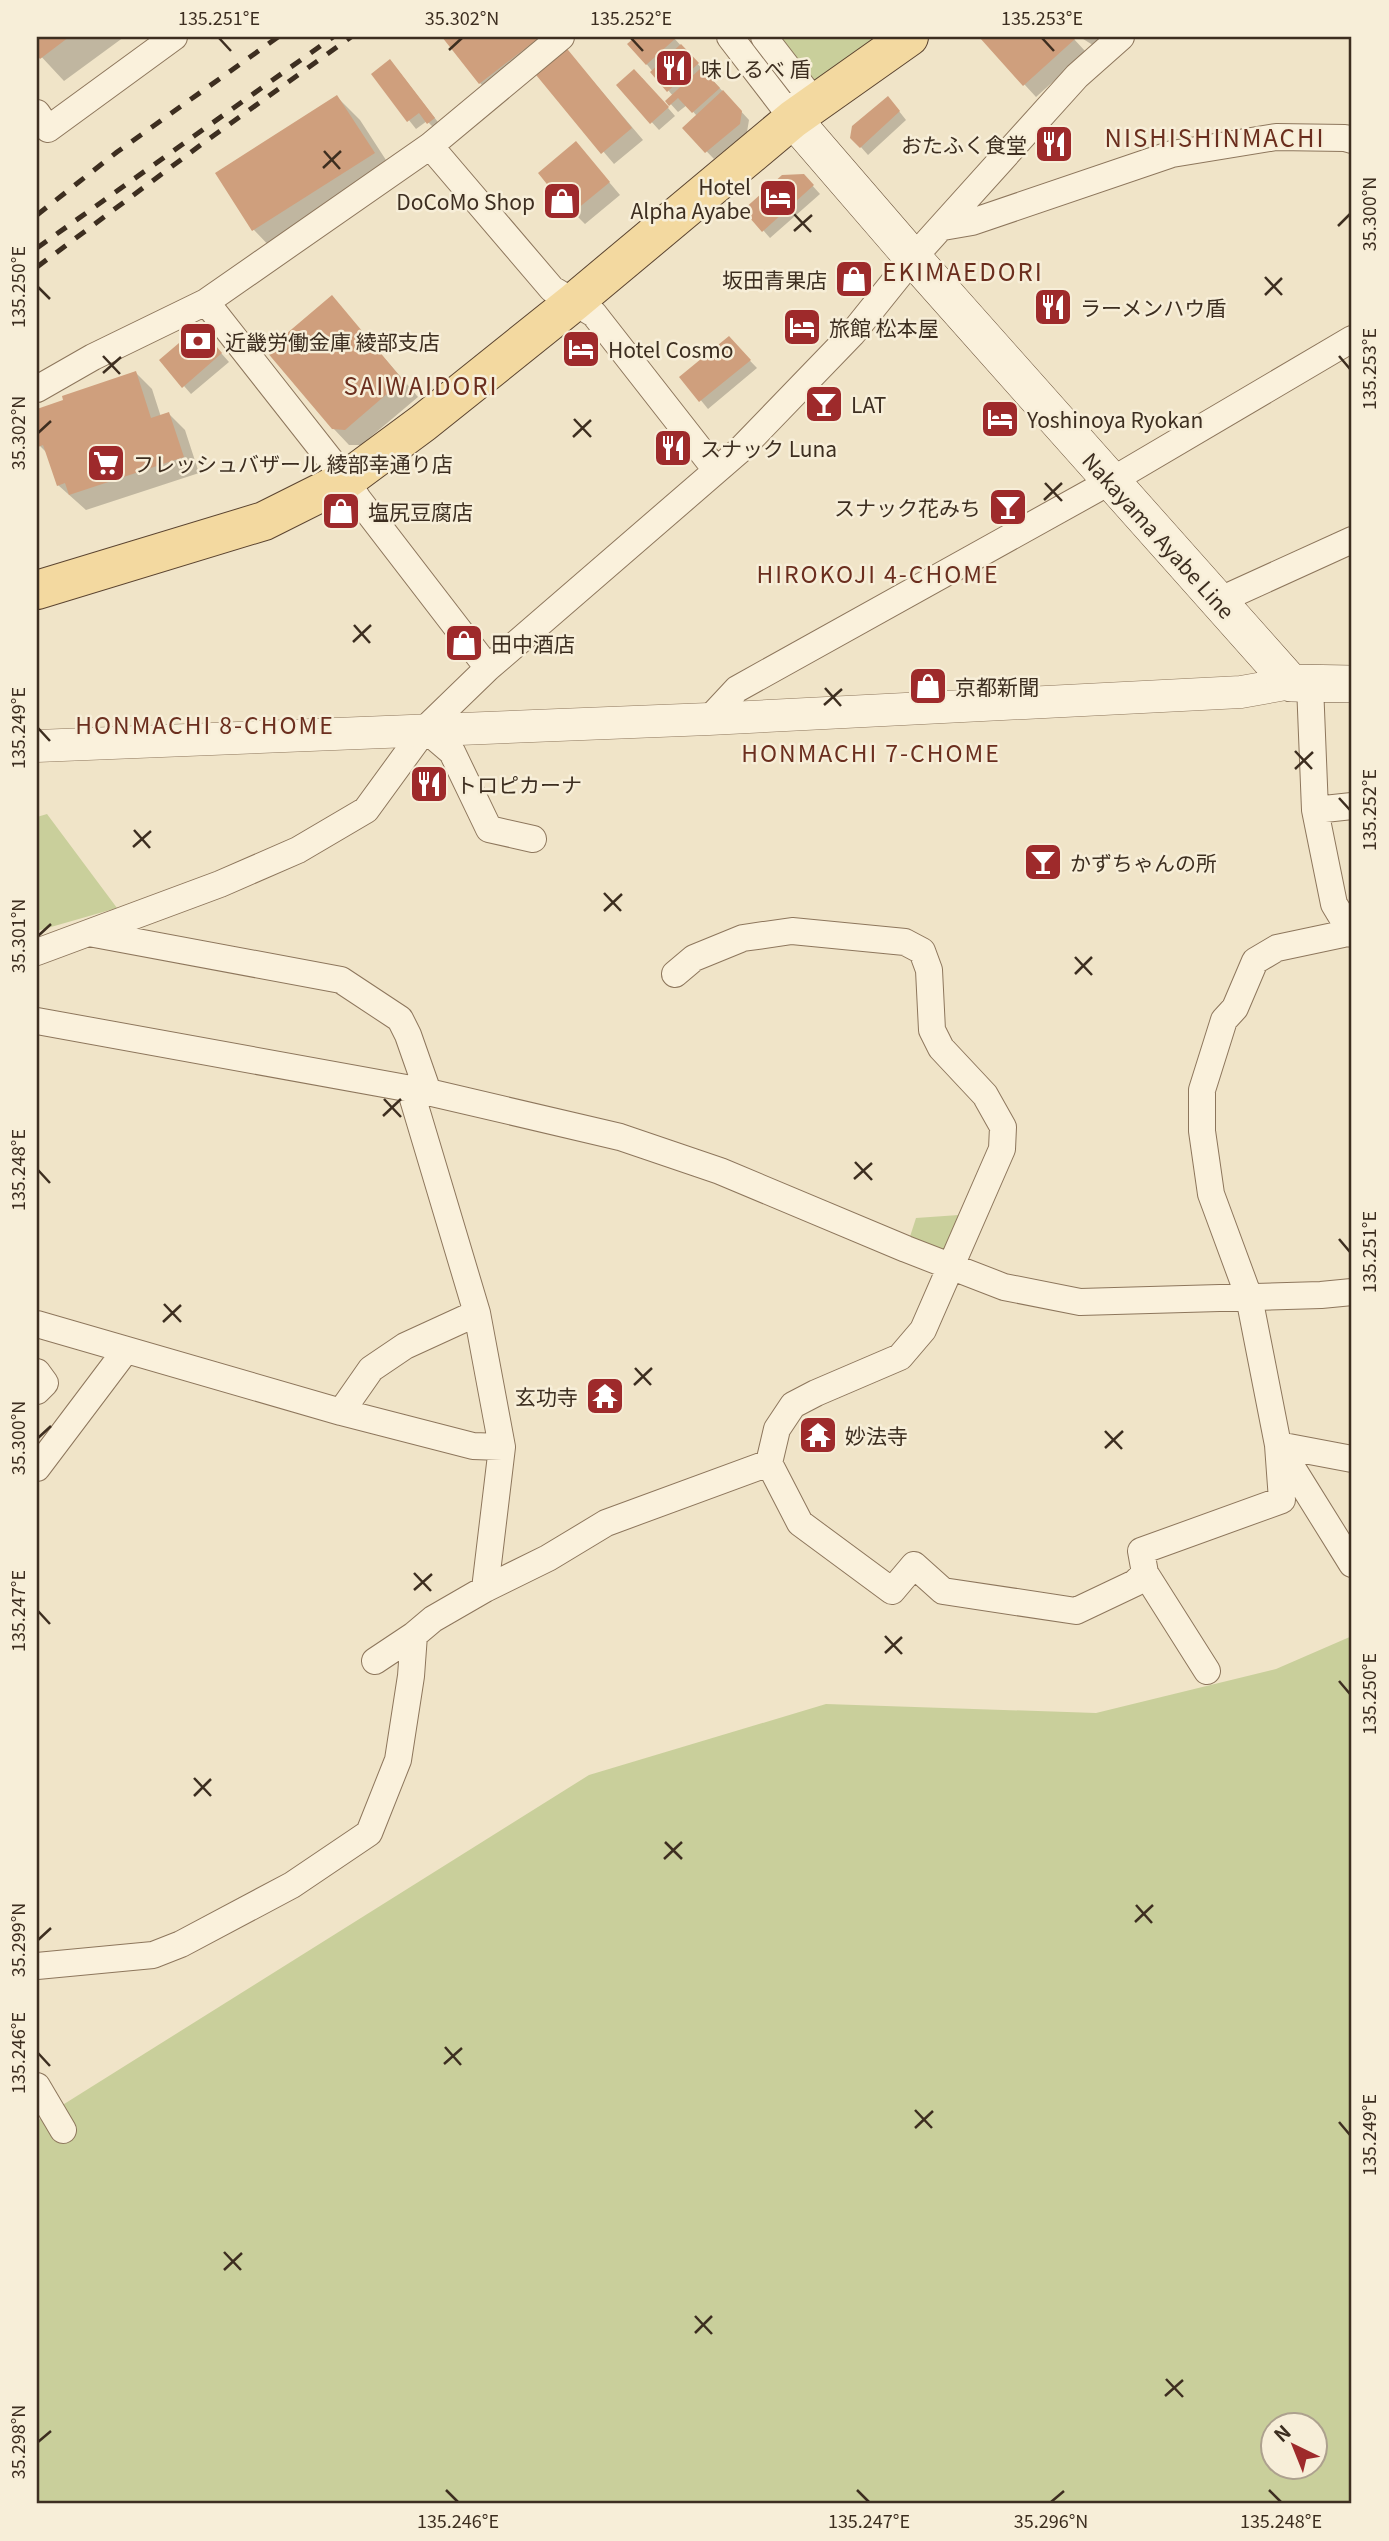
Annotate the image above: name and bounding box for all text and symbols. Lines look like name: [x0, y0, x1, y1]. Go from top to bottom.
text: 135.251°E: [178, 4, 260, 30]
text: 35.302°N: [425, 4, 499, 30]
text: 135.252°E: [590, 4, 672, 30]
text: 135.253°E: [1001, 4, 1083, 30]
restaurant icon: 味しるべ 盾: [653, 47, 695, 89]
place label: 味しるべ 盾: [701, 53, 811, 83]
district label: NISHISHINMACHI: [1105, 119, 1325, 154]
restaurant icon: おたふく食堂: [1033, 123, 1075, 165]
place label: おたふく食堂: [901, 129, 1027, 159]
place label: Hotel Alpha Ayabe: [631, 171, 751, 225]
hotel icon: Hotel Alpha Ayabe: [757, 177, 799, 219]
text: 35.300°N: [1355, 177, 1381, 251]
shop icon: DoCoMo Shop: [541, 180, 583, 222]
place label: DoCoMo Shop: [396, 186, 535, 216]
text: 135.250°E: [4, 246, 30, 328]
district label: EKIMAEDORI: [882, 253, 1044, 288]
shop icon: 坂田青果店: [833, 258, 875, 300]
place label: 坂田青果店: [722, 264, 827, 294]
restaurant icon: ラーメンハウ盾: [1032, 286, 1074, 328]
place label: ラーメンハウ盾: [1080, 292, 1226, 322]
hotel icon: 旅館 松本屋: [781, 306, 823, 348]
place label: 旅館 松本屋: [829, 312, 939, 342]
bank icon: 近畿労働金庫 綾部支店: [177, 320, 219, 362]
place label: 近畿労働金庫 綾部支店: [225, 326, 440, 356]
hotel icon: Hotel Cosmo: [560, 328, 602, 370]
text: 135.253°E: [1355, 328, 1381, 410]
place label: Hotel Cosmo: [608, 334, 733, 364]
district label: SAIWAIDORI: [343, 367, 499, 402]
bar icon: LAT: [803, 383, 845, 425]
place label: LAT: [851, 389, 886, 419]
text: 35.302°N: [4, 396, 30, 470]
hotel icon: Yoshinoya Ryokan: [979, 398, 1021, 440]
place label: Yoshinoya Ryokan: [1026, 404, 1203, 434]
restaurant icon: スナック Luna: [652, 427, 694, 469]
place label: スナック Luna: [700, 433, 837, 463]
supermarket icon: フレッシュバザール 綾部幸通り店: [85, 442, 127, 484]
street label: Nakayama Ayabe Line: [1076, 445, 1242, 625]
place label: フレッシュバザール 綾部幸通り店: [133, 448, 453, 478]
bar icon: スナック花みち: [987, 486, 1029, 528]
shop icon: 塩尻豆腐店: [320, 490, 362, 532]
place label: スナック花みち: [834, 492, 981, 522]
place label: 塩尻豆腐店: [368, 496, 473, 526]
district label: HIROKOJI 4-CHOME: [756, 556, 1000, 590]
shop icon: 田中酒店: [443, 622, 485, 664]
place label: 田中酒店: [491, 628, 575, 658]
shop icon: 京都新聞: [907, 665, 949, 707]
place label: 京都新聞: [955, 671, 1039, 701]
text: 135.249°E: [4, 687, 30, 769]
district label: HONMACHI 8-CHOME: [75, 707, 335, 741]
district label: HONMACHI 7-CHOME: [741, 735, 1001, 769]
restaurant icon: トロピカーナ: [408, 763, 450, 805]
place label: トロピカーナ: [456, 769, 582, 799]
text: 135.252°E: [1355, 769, 1381, 851]
bar icon: かずちゃんの所: [1022, 841, 1064, 883]
place label: かずちゃんの所: [1070, 847, 1217, 877]
text: 35.301°N: [4, 899, 30, 973]
text: 135.248°E: [4, 1129, 30, 1211]
text: 135.251°E: [1355, 1211, 1381, 1293]
temple icon: 玄功寺: [584, 1375, 626, 1417]
place label: 玄功寺: [515, 1381, 578, 1411]
text: 35.300°N: [4, 1401, 30, 1475]
temple icon: 妙法寺: [797, 1414, 839, 1456]
place label: 妙法寺: [845, 1420, 908, 1450]
text: 135.247°E: [4, 1570, 30, 1652]
text: 135.250°E: [1355, 1653, 1381, 1735]
text: 35.299°N: [4, 1903, 30, 1977]
text: 135.246°E: [4, 2012, 30, 2094]
text: 135.249°E: [1355, 2094, 1381, 2176]
text: 35.298°N: [4, 2405, 30, 2479]
north arrow: [1260, 2412, 1330, 2482]
text: N: [1267, 2418, 1296, 2447]
text: 135.246°E: [417, 2507, 499, 2533]
text: 135.247°E: [828, 2507, 910, 2533]
text: 35.296°N: [1014, 2507, 1088, 2533]
text: 135.248°E: [1240, 2507, 1322, 2533]

